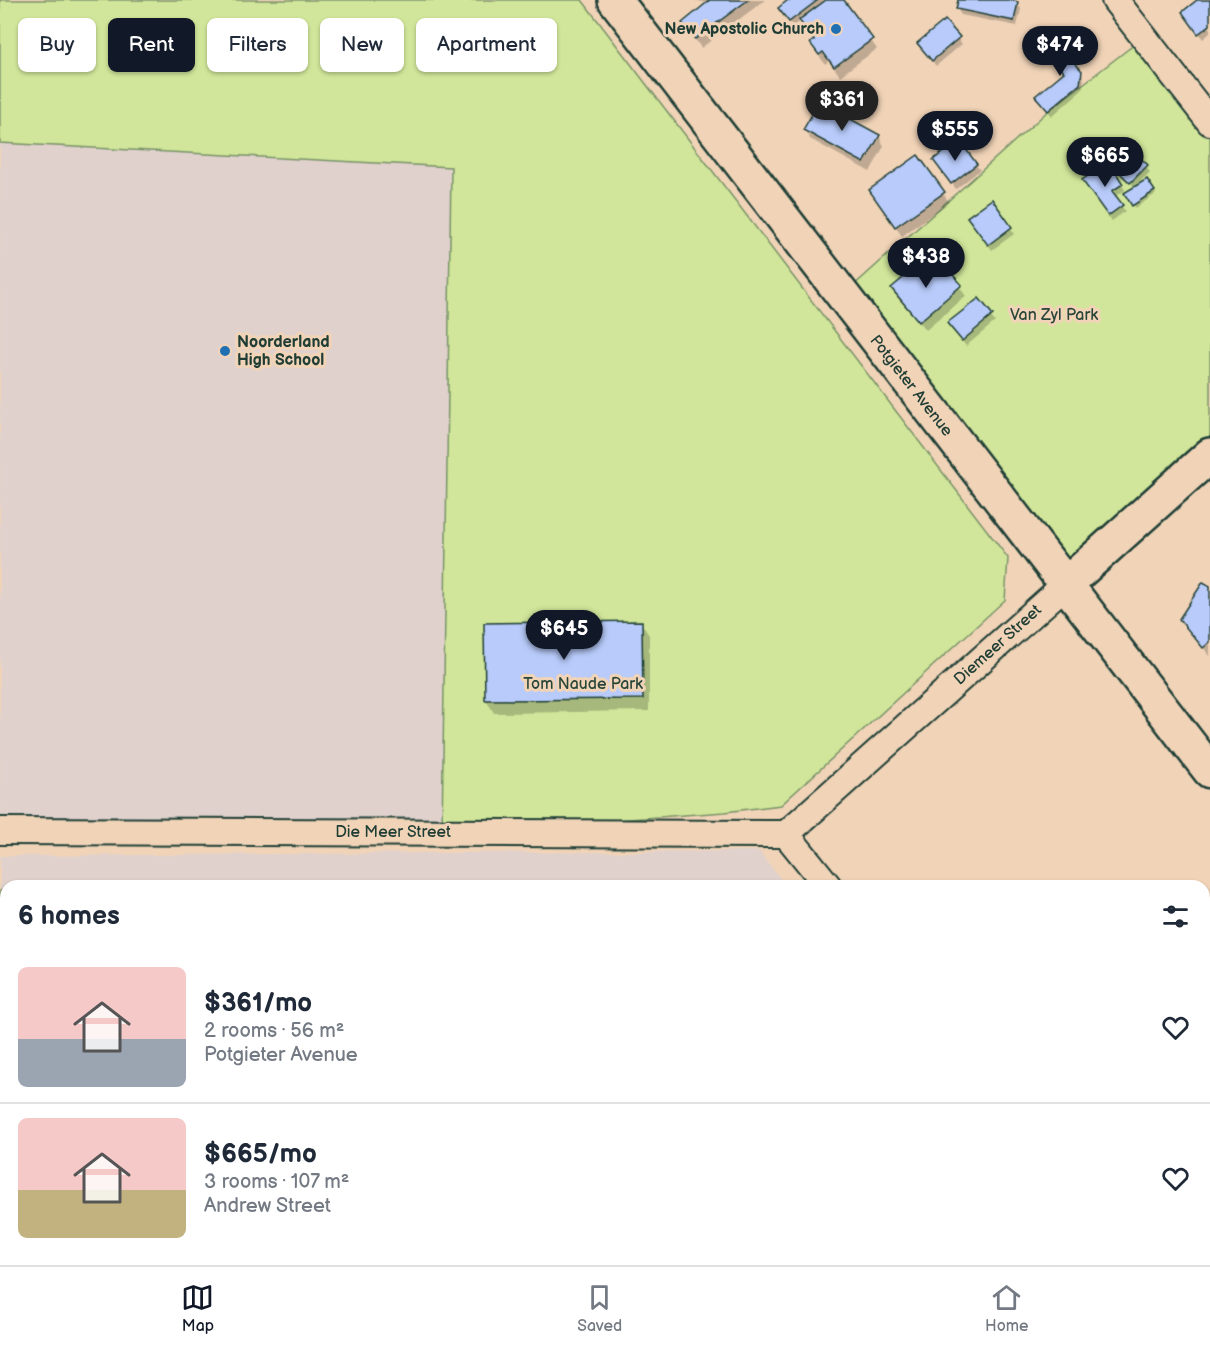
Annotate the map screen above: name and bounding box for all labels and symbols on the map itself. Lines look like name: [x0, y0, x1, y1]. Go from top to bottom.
place label: New Apostolic Church: [665, 20, 824, 39]
marker: New Apostolic Church: [829, 22, 843, 36]
pin: $474: [1024, 26, 1096, 77]
pin: $361: [806, 81, 878, 132]
pin: $555: [919, 111, 991, 162]
pin: $665: [1069, 137, 1141, 188]
pin: $438: [890, 238, 962, 289]
park label: Van Zyl Park: [1010, 306, 1098, 325]
street label: Potgieter Avenue: [866, 332, 957, 441]
place label: Noorderland High School: [237, 333, 330, 370]
marker: Noorderland High School: [218, 344, 232, 358]
street label: Diemeer Street: [950, 601, 1046, 689]
pin: $645: [528, 610, 600, 661]
park label: Tom Naude Park: [523, 675, 643, 694]
street label: Die Meer Street: [335, 823, 451, 842]

